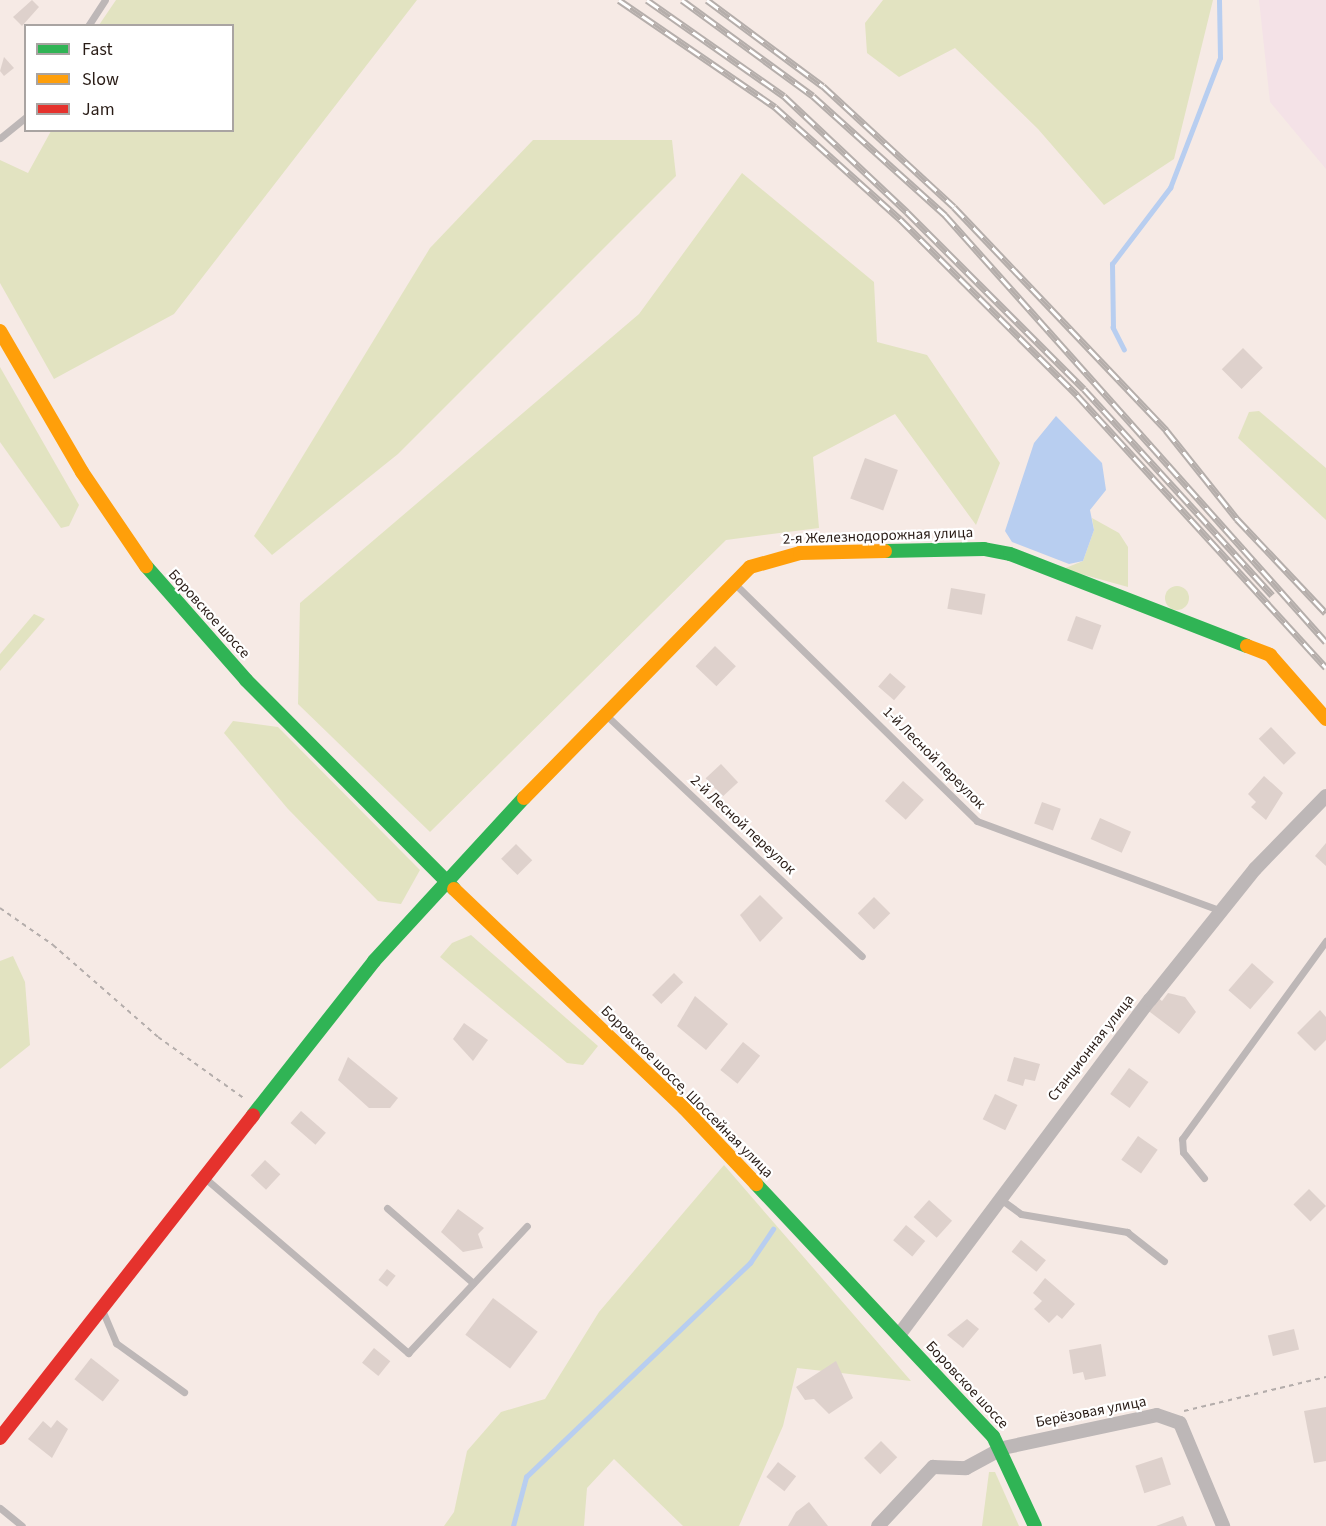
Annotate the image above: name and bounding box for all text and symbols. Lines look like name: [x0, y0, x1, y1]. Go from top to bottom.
legend: [24, 24, 234, 132]
text: Fast: [82, 37, 113, 62]
text: Slow: [82, 67, 119, 92]
text: Jam: [82, 97, 115, 122]
street label: 2-я Железнодорожная улица: [783, 524, 973, 548]
street label: Боровское шоссе: [164, 566, 254, 662]
street label: 1-й Лесной переулок: [879, 703, 989, 813]
street label: 2-й Лесной переулок: [687, 772, 799, 878]
street label: Станционная улица: [1044, 991, 1138, 1105]
street label: Боровское шоссе, Шоссейная улица: [597, 1002, 777, 1182]
street label: Боровское шоссе: [922, 1337, 1012, 1433]
street label: Берёзовая улица: [1034, 1392, 1148, 1432]

